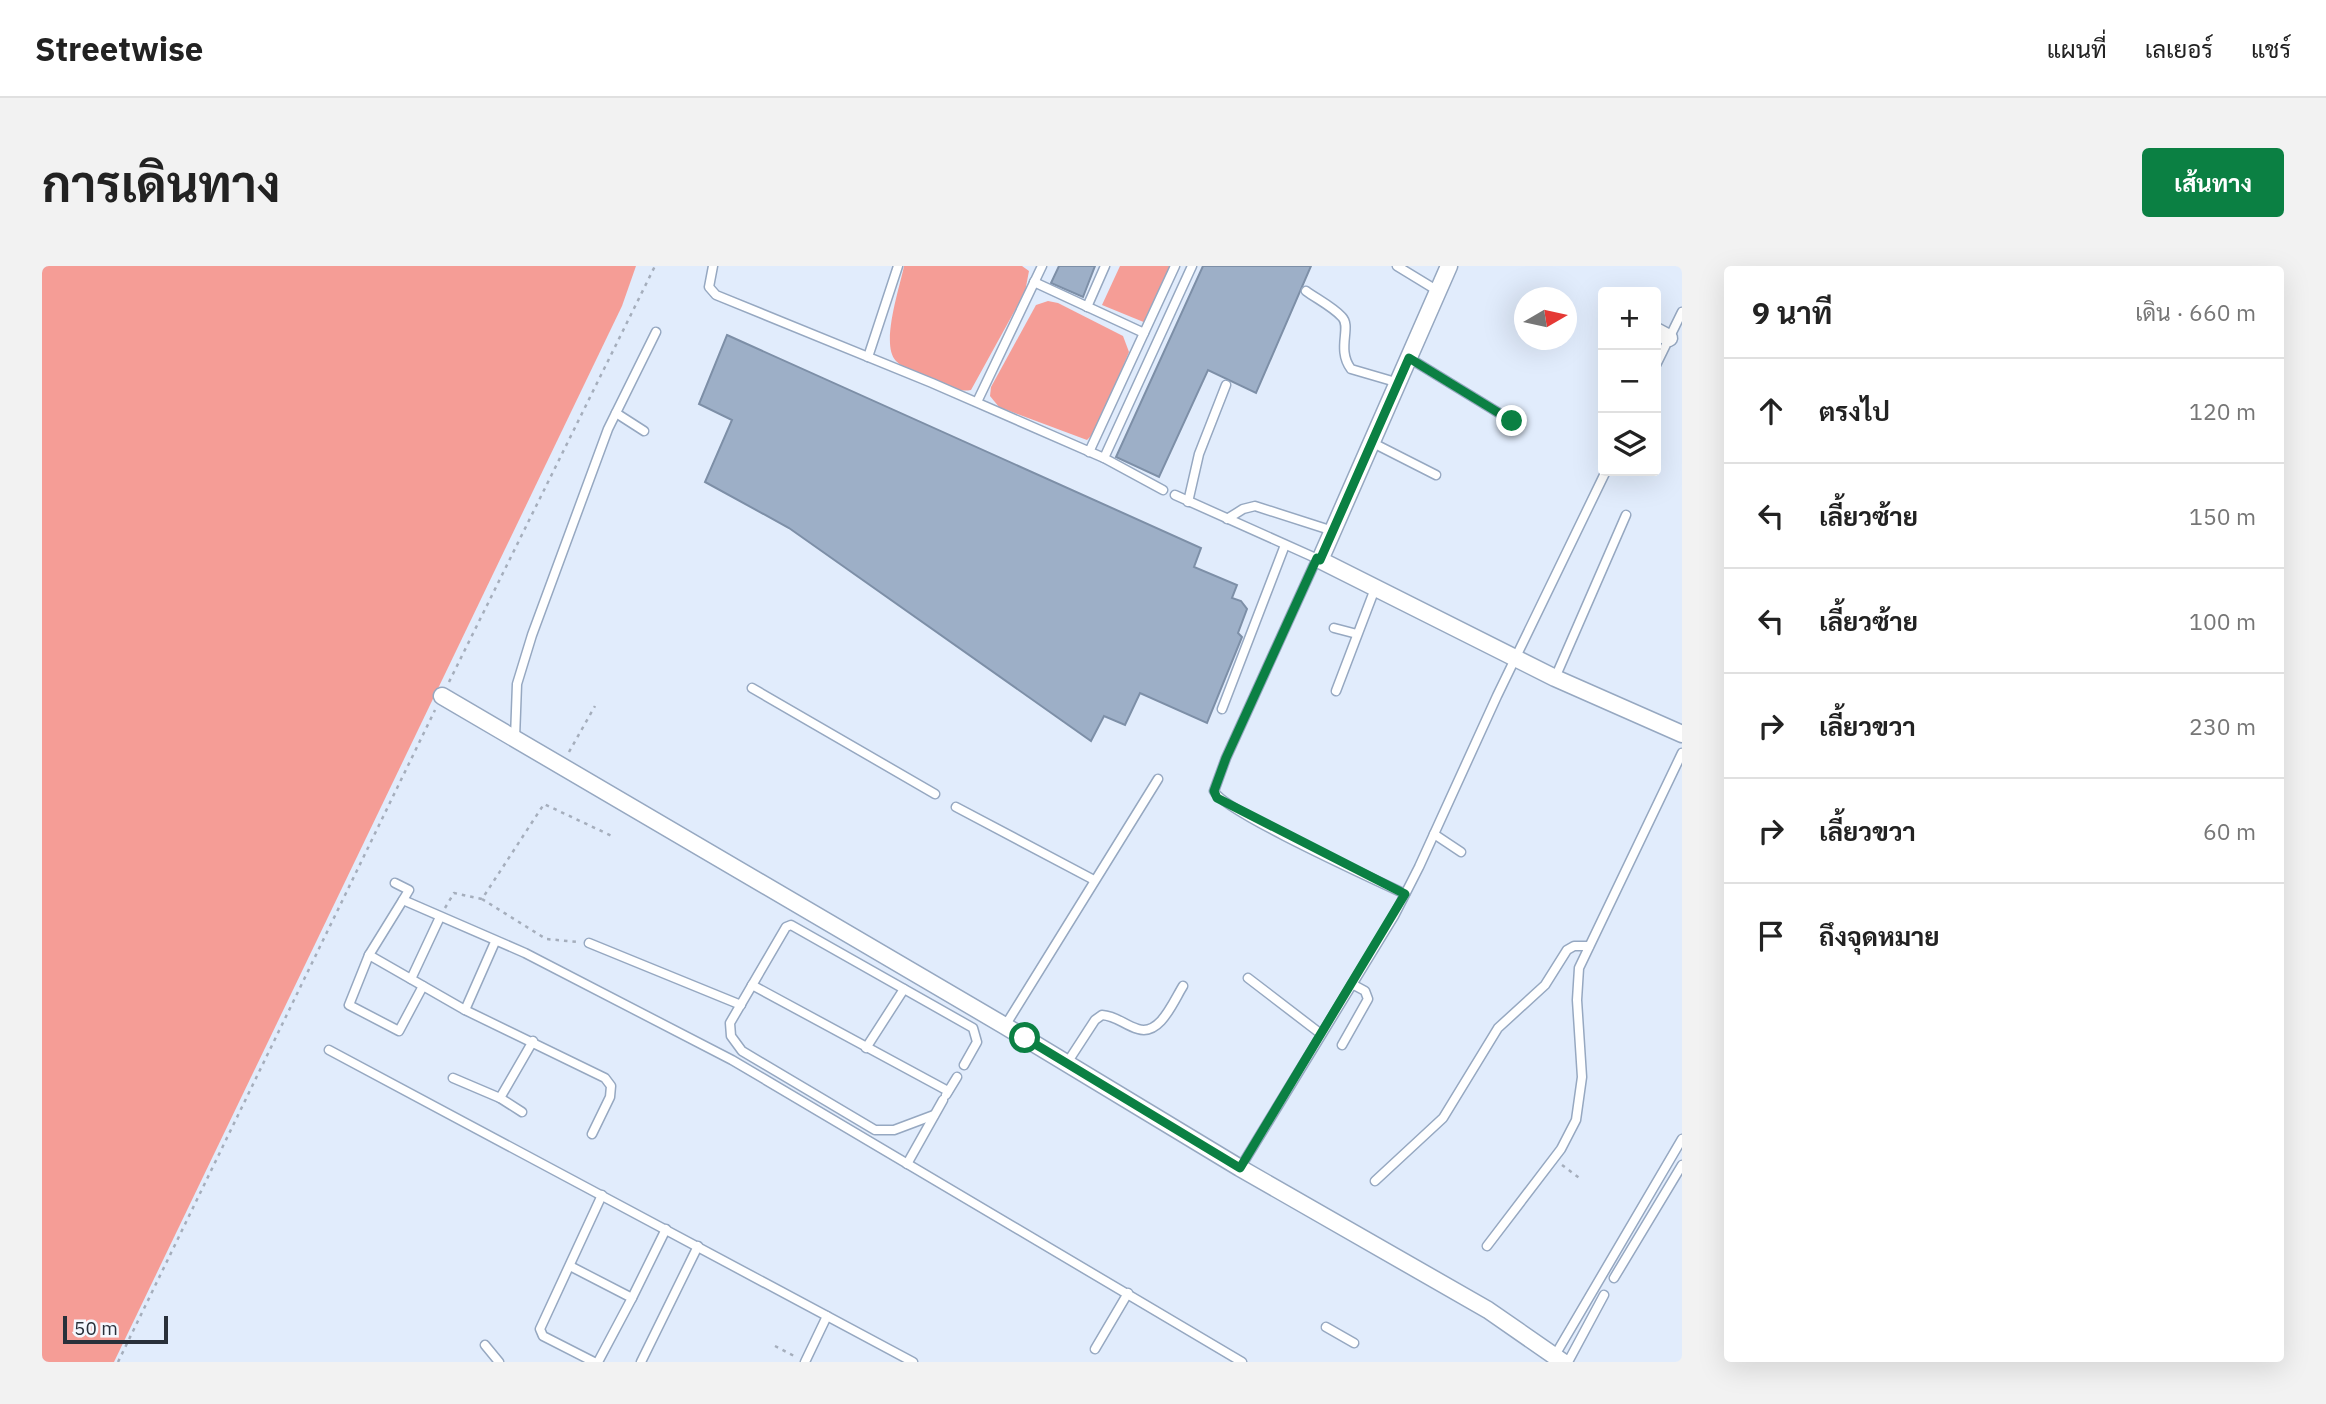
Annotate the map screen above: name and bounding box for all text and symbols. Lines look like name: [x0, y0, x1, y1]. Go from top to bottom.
text: Streetwise: [35, 27, 203, 70]
text: แผนที่: [2047, 33, 2107, 65]
text: เลเยอร์: [2145, 33, 2213, 65]
text: แชร์: [2251, 33, 2291, 65]
button: เส้นทาง: [2142, 148, 2284, 217]
text: การเดินทาง: [42, 152, 280, 215]
north arrow: [1514, 287, 1577, 350]
map controls: [1598, 287, 1661, 476]
button: +: [1598, 287, 1661, 350]
text: 9 นาที: [1752, 293, 1832, 332]
text: เดิน · 660 m: [2135, 297, 2256, 327]
button: −: [1598, 350, 1661, 413]
icon: ahead: [1752, 392, 1790, 430]
text: ตรงไป: [1819, 394, 1890, 428]
text: 120 m: [2189, 396, 2256, 426]
route end: [1496, 405, 1527, 436]
button: layers: [1598, 413, 1661, 476]
icon: left: [1752, 497, 1790, 535]
text: เลี้ยวซ้าย: [1819, 499, 1918, 533]
text: 150 m: [2189, 501, 2256, 531]
icon: left: [1752, 602, 1790, 640]
text: เลี้ยวซ้าย: [1819, 604, 1918, 638]
text: 100 m: [2189, 606, 2256, 636]
icon: right: [1752, 707, 1790, 745]
text: เลี้ยวขวา: [1819, 709, 1916, 743]
text: 230 m: [2189, 711, 2256, 741]
icon: right: [1752, 812, 1790, 850]
text: เลี้ยวขวา: [1819, 814, 1916, 848]
text: 60 m: [2203, 816, 2256, 846]
icon: arrive: [1752, 917, 1790, 955]
text: ถึงจุดหมาย: [1819, 919, 1940, 953]
route start: [1009, 1022, 1040, 1053]
scale bar: [63, 1313, 168, 1345]
text: 50 m: [74, 1316, 118, 1340]

